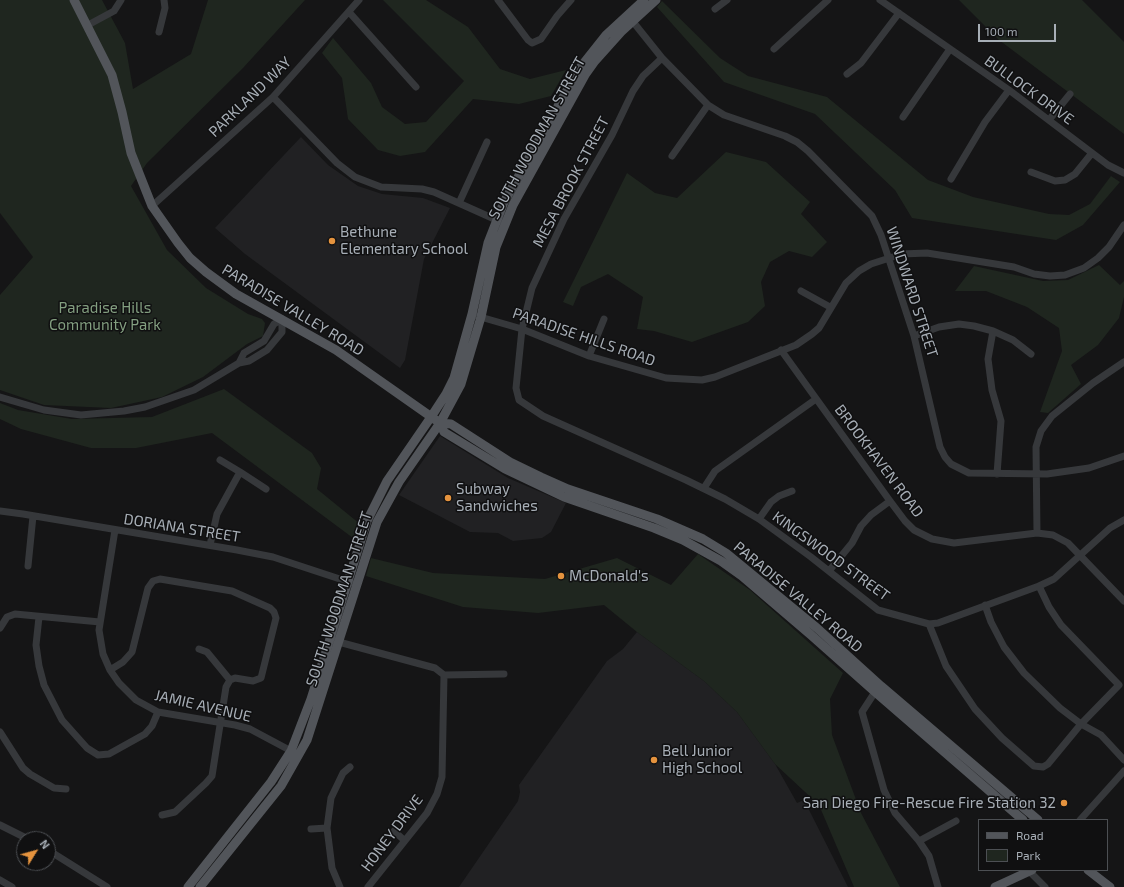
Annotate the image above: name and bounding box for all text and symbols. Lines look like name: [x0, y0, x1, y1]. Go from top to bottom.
scale bar: [980, 16, 1058, 42]
text: 100 m: [985, 24, 1017, 38]
street label: BULLOCK DRIVE: [981, 52, 1077, 128]
street label: PARKLAND WAY: [205, 53, 295, 141]
street label: SOUTH WOODMAN STREET: [485, 54, 589, 222]
street label: MESA BROOK STREET: [529, 114, 613, 250]
place label: Bethune Elementary School: [340, 223, 468, 258]
street label: WINDWARD STREET: [882, 224, 942, 360]
marker: Bethune Elementary School: [327, 236, 337, 246]
street label: PARADISE VALLEY ROAD: [219, 260, 367, 360]
park label: Paradise Hills Community Park: [49, 299, 161, 334]
street label: PARADISE HILLS ROAD: [510, 304, 658, 370]
street label: BROOKHAVEN ROAD: [831, 401, 927, 521]
place label: Subway Sandwiches: [456, 480, 538, 515]
marker: Subway Sandwiches: [443, 493, 453, 503]
street label: KINGSWOOD STREET: [769, 507, 893, 605]
street label: SOUTH WOODMAN STREET: [302, 509, 376, 689]
street label: DORIANA STREET: [122, 510, 242, 546]
street label: PARADISE VALLEY ROAD: [730, 538, 866, 656]
place label: McDonald's: [569, 567, 649, 585]
marker: McDonald's: [556, 571, 566, 581]
street label: JAMIE AVENUE: [153, 686, 253, 726]
place label: Bell Junior High School: [662, 742, 742, 777]
marker: Bell Junior High School: [649, 755, 659, 765]
street label: HONEY DRIVE: [357, 791, 427, 875]
place label: San Diego Fire-Rescue Fire Station 32: [803, 794, 1056, 812]
marker: San Diego Fire-Rescue Fire Station 32: [1059, 798, 1069, 808]
legend: [978, 819, 1108, 871]
text: Road: [1016, 828, 1044, 842]
north arrow: [16, 831, 56, 871]
text: N: [38, 837, 53, 851]
text: Park: [1016, 848, 1041, 862]

